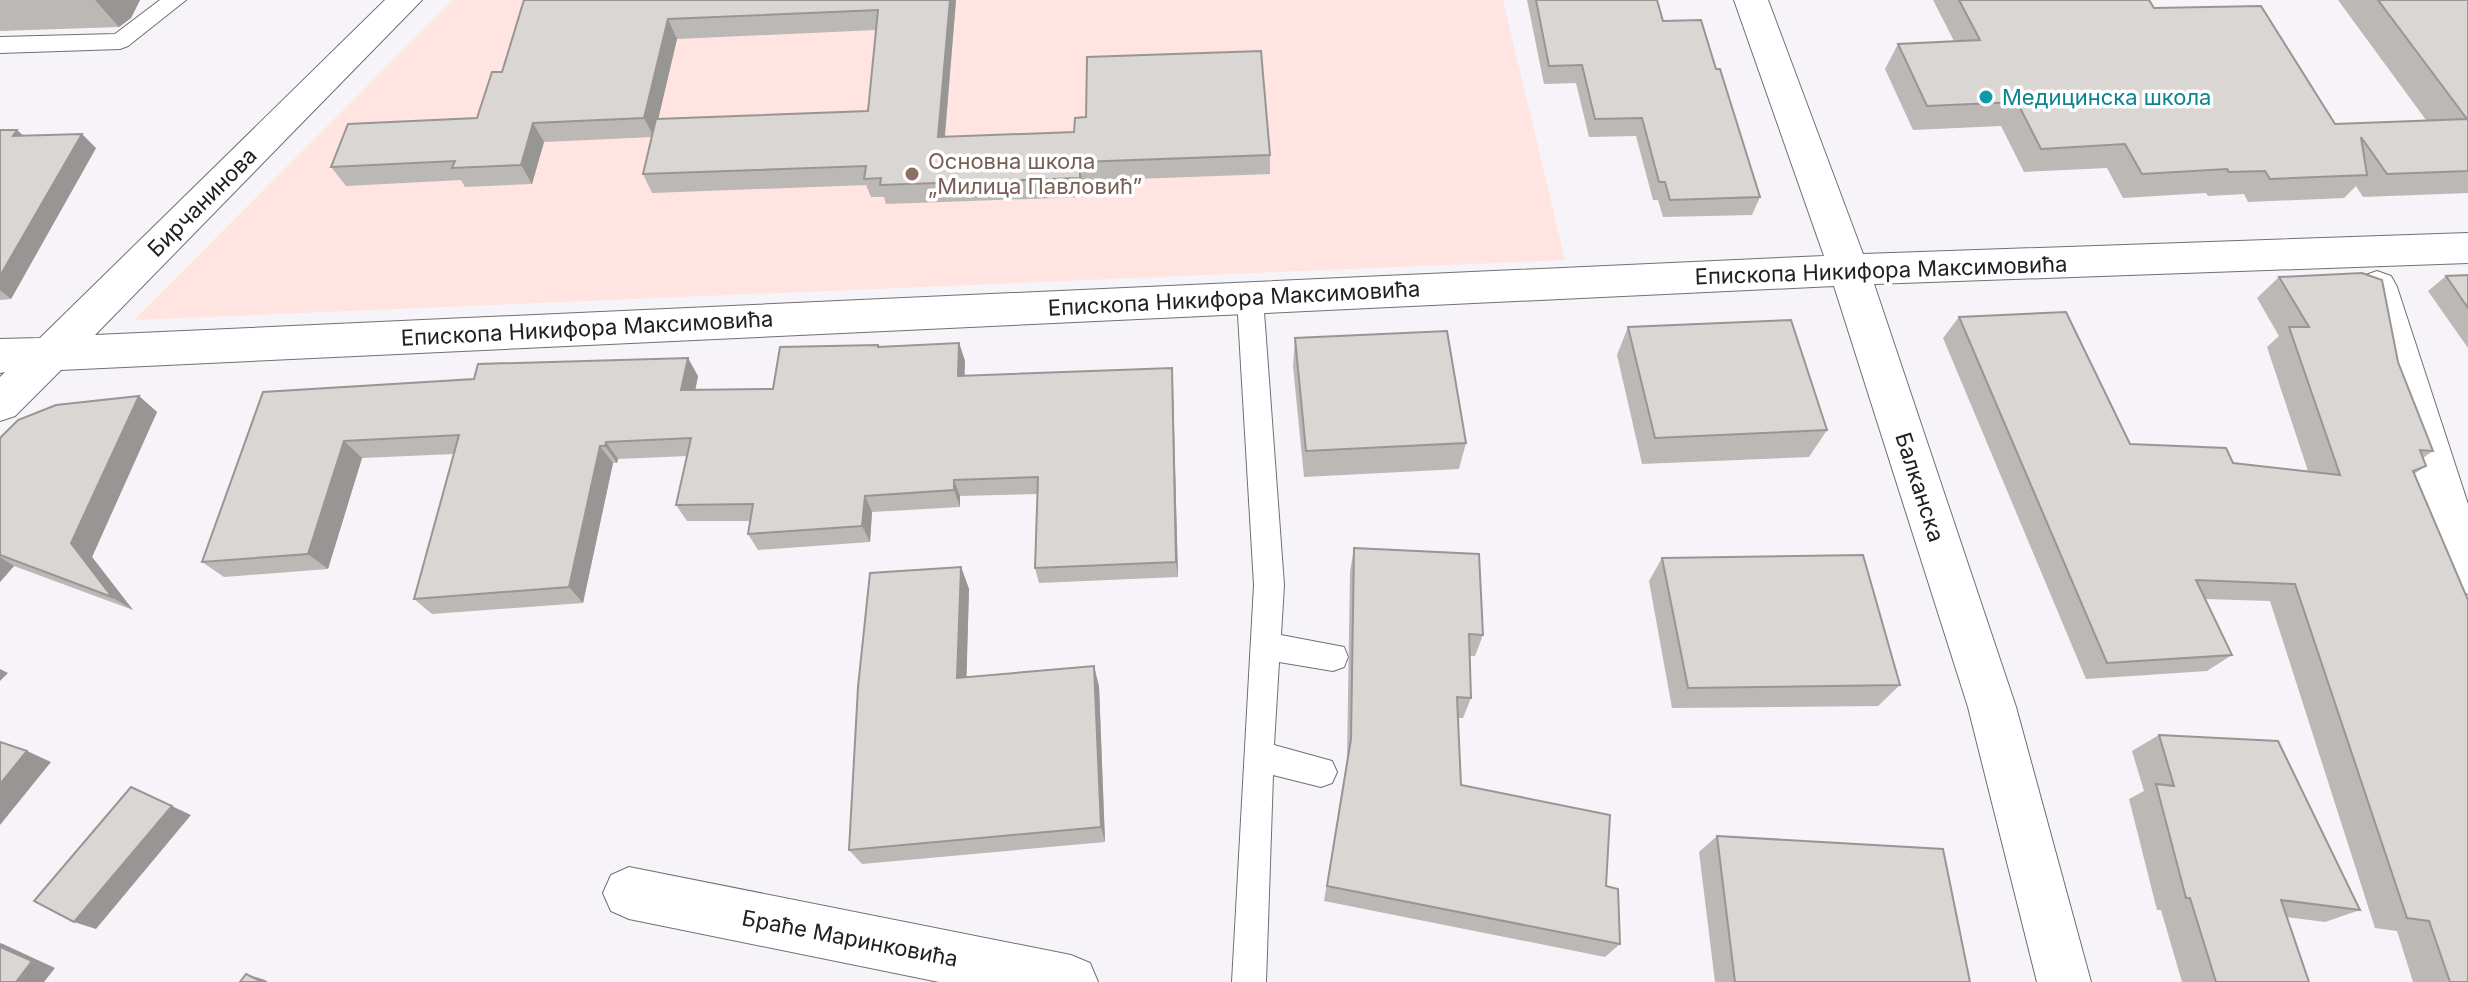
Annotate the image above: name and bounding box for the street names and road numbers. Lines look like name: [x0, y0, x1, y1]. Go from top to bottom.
street label: Бирчанинова: [142, 142, 262, 262]
street label: Епископа Никифора Максимовића: [1694, 251, 2068, 289]
street label: Епископа Никифора Максимовића: [1047, 275, 1421, 321]
street label: Епископа Никифора Максимовића: [400, 305, 774, 351]
street label: Балканска: [1890, 429, 1950, 545]
street label: Браће Маринковића: [740, 904, 960, 972]

